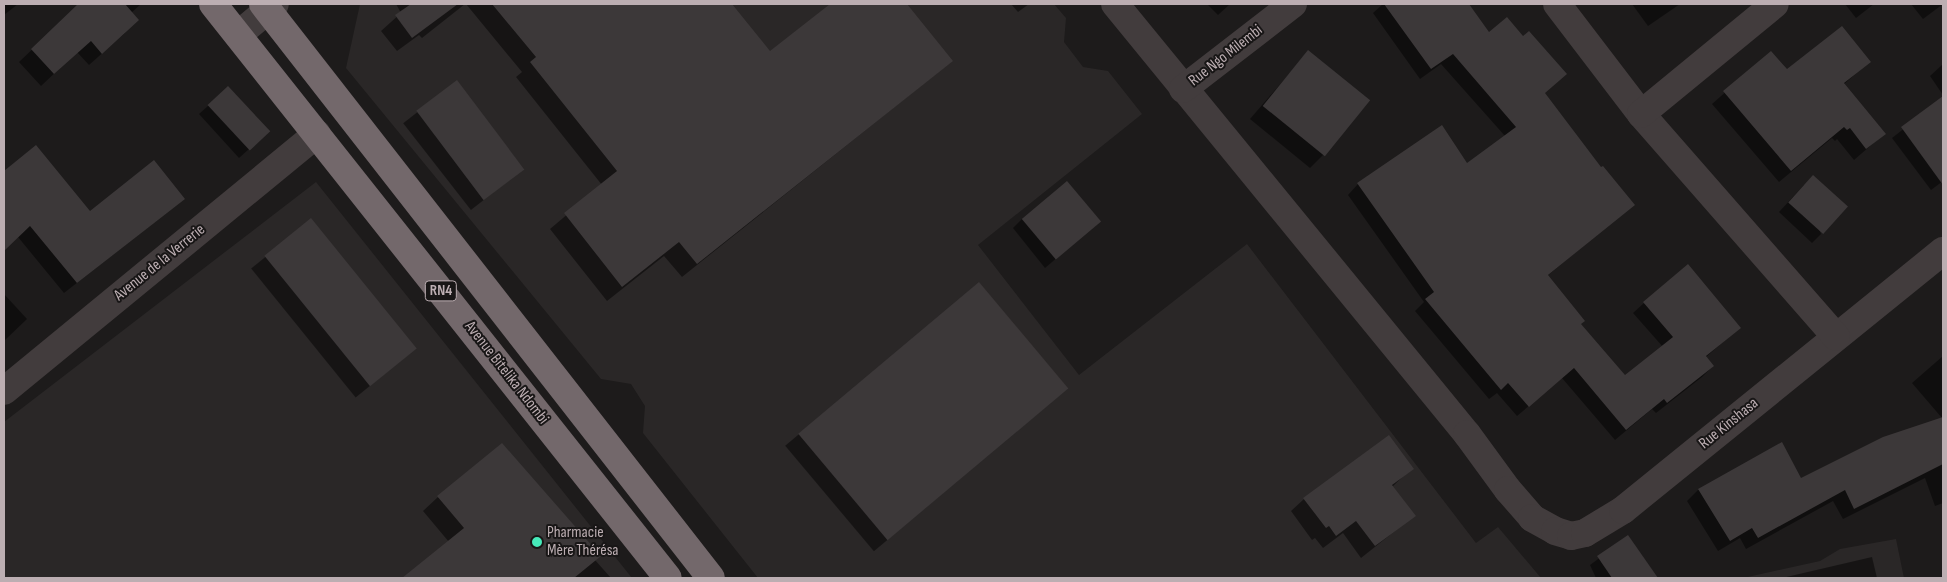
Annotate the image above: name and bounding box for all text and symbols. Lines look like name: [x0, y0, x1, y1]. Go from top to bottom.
street label: Rue Ngo Milembi: [1185, 21, 1267, 91]
street label: Avenue de la Verrerie: [111, 220, 209, 306]
road number: RN4: [425, 278, 457, 304]
street label: Avenue Bitelika Ndombi: [460, 318, 552, 428]
street label: Rue Kinshasa: [1695, 394, 1763, 454]
place label: Pharmacie Mère Thérésa: [547, 523, 618, 561]
marker: Pharmacie Mère Thérésa: [531, 536, 543, 548]

